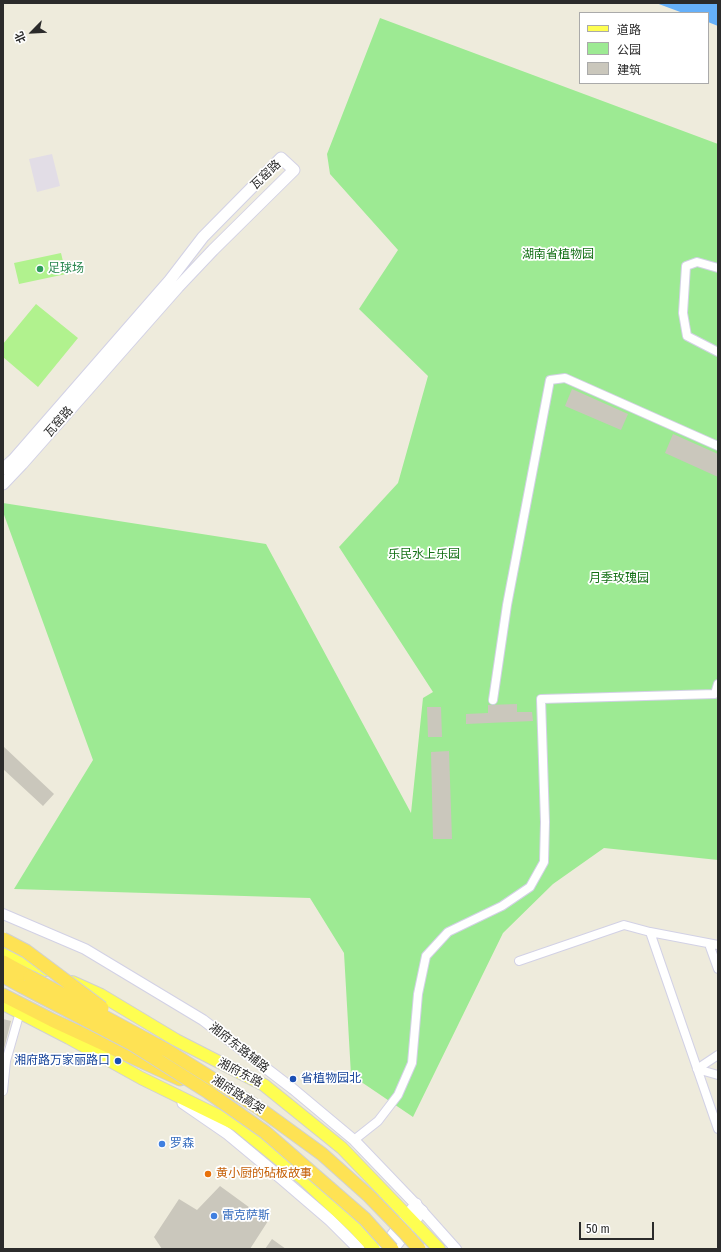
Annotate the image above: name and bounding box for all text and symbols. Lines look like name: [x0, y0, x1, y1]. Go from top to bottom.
north arrow: [12, 12, 52, 52]
legend: [579, 12, 709, 84]
text: 道路: [617, 23, 641, 37]
text: 北: [12, 29, 29, 45]
text: 公园: [617, 43, 641, 57]
text: 建筑: [617, 63, 641, 77]
street label: 瓦窑路: [248, 157, 284, 193]
park label: 湖南省植物园: [522, 248, 594, 262]
place label: 足球场: [48, 262, 84, 276]
marker: 足球场: [35, 264, 45, 274]
street label: 瓦窑路: [42, 404, 76, 440]
park label: 乐民水上乐园: [388, 548, 460, 562]
park label: 月季玫瑰园: [589, 572, 649, 586]
street label: 湘府东路辅路: [206, 1020, 272, 1076]
place label: 湘府路万家丽路口: [14, 1054, 110, 1068]
marker: 湘府路万家丽路口: [113, 1056, 123, 1066]
street label: 湘府东路: [215, 1056, 265, 1090]
place label: 省植物园北: [301, 1072, 361, 1086]
street label: 湘府路高架: [209, 1073, 267, 1117]
marker: 省植物园北: [288, 1074, 298, 1084]
place label: 罗森: [170, 1137, 194, 1151]
marker: 罗森: [157, 1139, 167, 1149]
place label: 黄小厨的砧板故事: [216, 1167, 312, 1181]
marker: 黄小厨的砧板故事: [203, 1169, 213, 1179]
place label: 雷克萨斯: [222, 1209, 270, 1223]
marker: 雷克萨斯: [209, 1211, 219, 1221]
scale bar: [581, 1214, 656, 1240]
text: 50 m: [586, 1222, 610, 1236]

